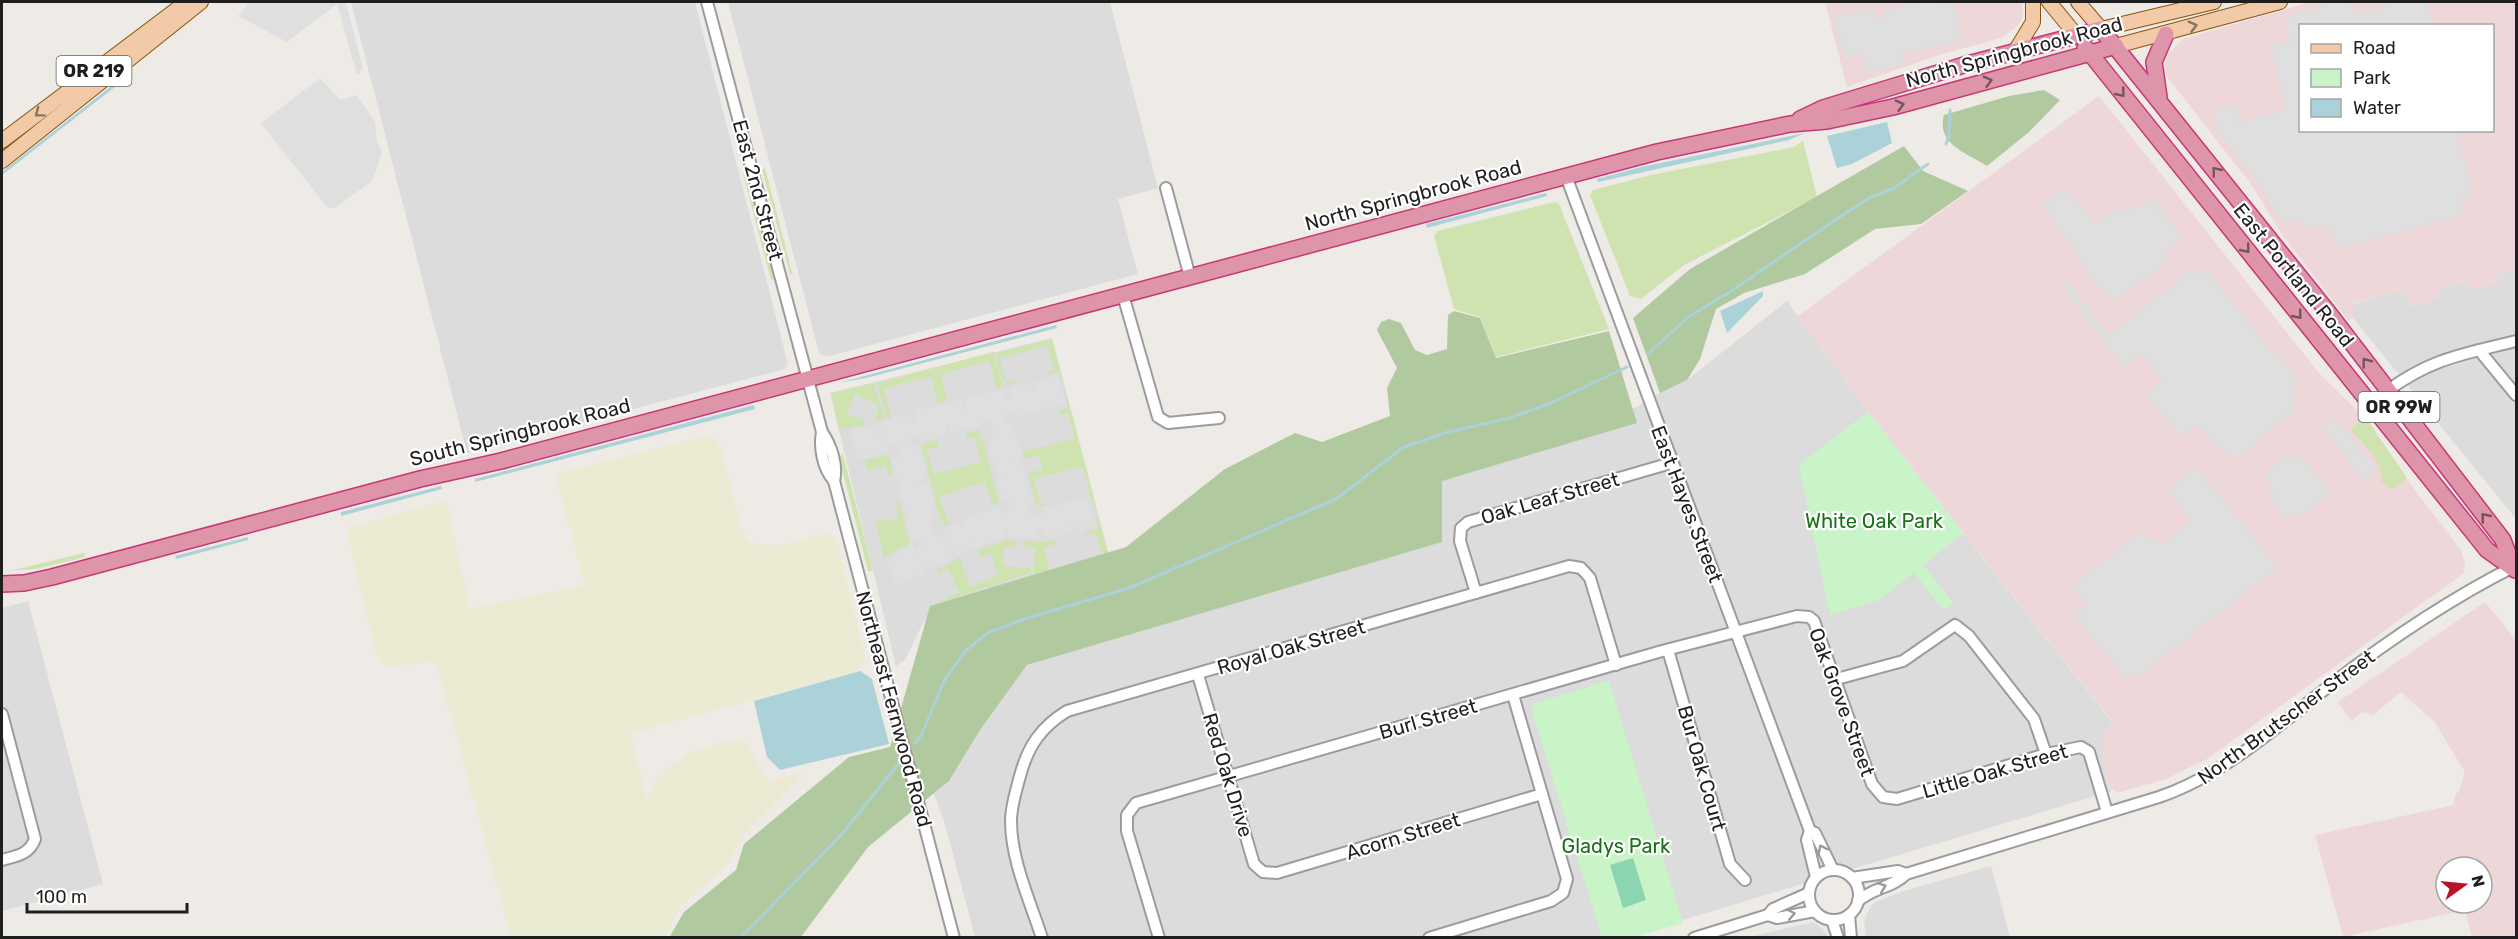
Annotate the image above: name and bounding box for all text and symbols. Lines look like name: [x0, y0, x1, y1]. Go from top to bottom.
street label: North Springbrook Road: [1903, 11, 2125, 93]
one-way arrow: [2188, 21, 2198, 34]
legend: [2299, 24, 2494, 132]
text: Road: [2353, 37, 2396, 59]
road number: OR 219: [56, 56, 132, 86]
text: Park: [2353, 67, 2391, 89]
one-way arrow: [1983, 75, 1993, 88]
one-way arrow: [2114, 86, 2125, 97]
text: Water: [2353, 97, 2401, 119]
one-way arrow: [1895, 99, 1905, 112]
one-way arrow: [35, 105, 46, 116]
street label: East 2nd Street: [728, 117, 788, 263]
street label: North Springbrook Road: [1302, 154, 1524, 236]
one-way arrow: [2213, 167, 2224, 178]
street label: East Portland Road: [2229, 198, 2359, 352]
one-way arrow: [2238, 242, 2249, 253]
one-way arrow: [2291, 308, 2302, 319]
one-way arrow: [2362, 358, 2373, 369]
road number: OR 99W: [2358, 392, 2440, 422]
street label: South Springbrook Road: [407, 393, 633, 471]
street label: East Hayes Street: [1646, 422, 1728, 586]
street label: Oak Leaf Street: [1478, 467, 1622, 529]
park label: White Oak Park: [1805, 509, 1944, 533]
one-way arrow: [2481, 512, 2492, 523]
street label: Northeast Fernwood Road: [851, 588, 937, 830]
street label: Royal Oak Street: [1214, 614, 1368, 680]
street label: Oak Grove Street: [1804, 624, 1880, 780]
street label: North Brutscher Street: [2193, 645, 2379, 789]
street label: Burl Street: [1376, 694, 1480, 744]
street label: Bur Oak Court: [1673, 703, 1731, 834]
street label: Red Oak Drive: [1198, 710, 1258, 840]
street label: Little Oak Street: [1920, 739, 2071, 803]
street label: Acorn Street: [1343, 807, 1463, 865]
park label: Gladys Park: [1562, 834, 1671, 858]
one-way arrow: [1817, 845, 1829, 856]
north arrow: [2434, 855, 2494, 915]
text: N: [2467, 873, 2489, 889]
scale bar: [27, 876, 188, 914]
one-way arrow: [1876, 881, 1887, 894]
text: 100 m: [36, 886, 87, 908]
one-way arrow: [1786, 909, 1796, 922]

